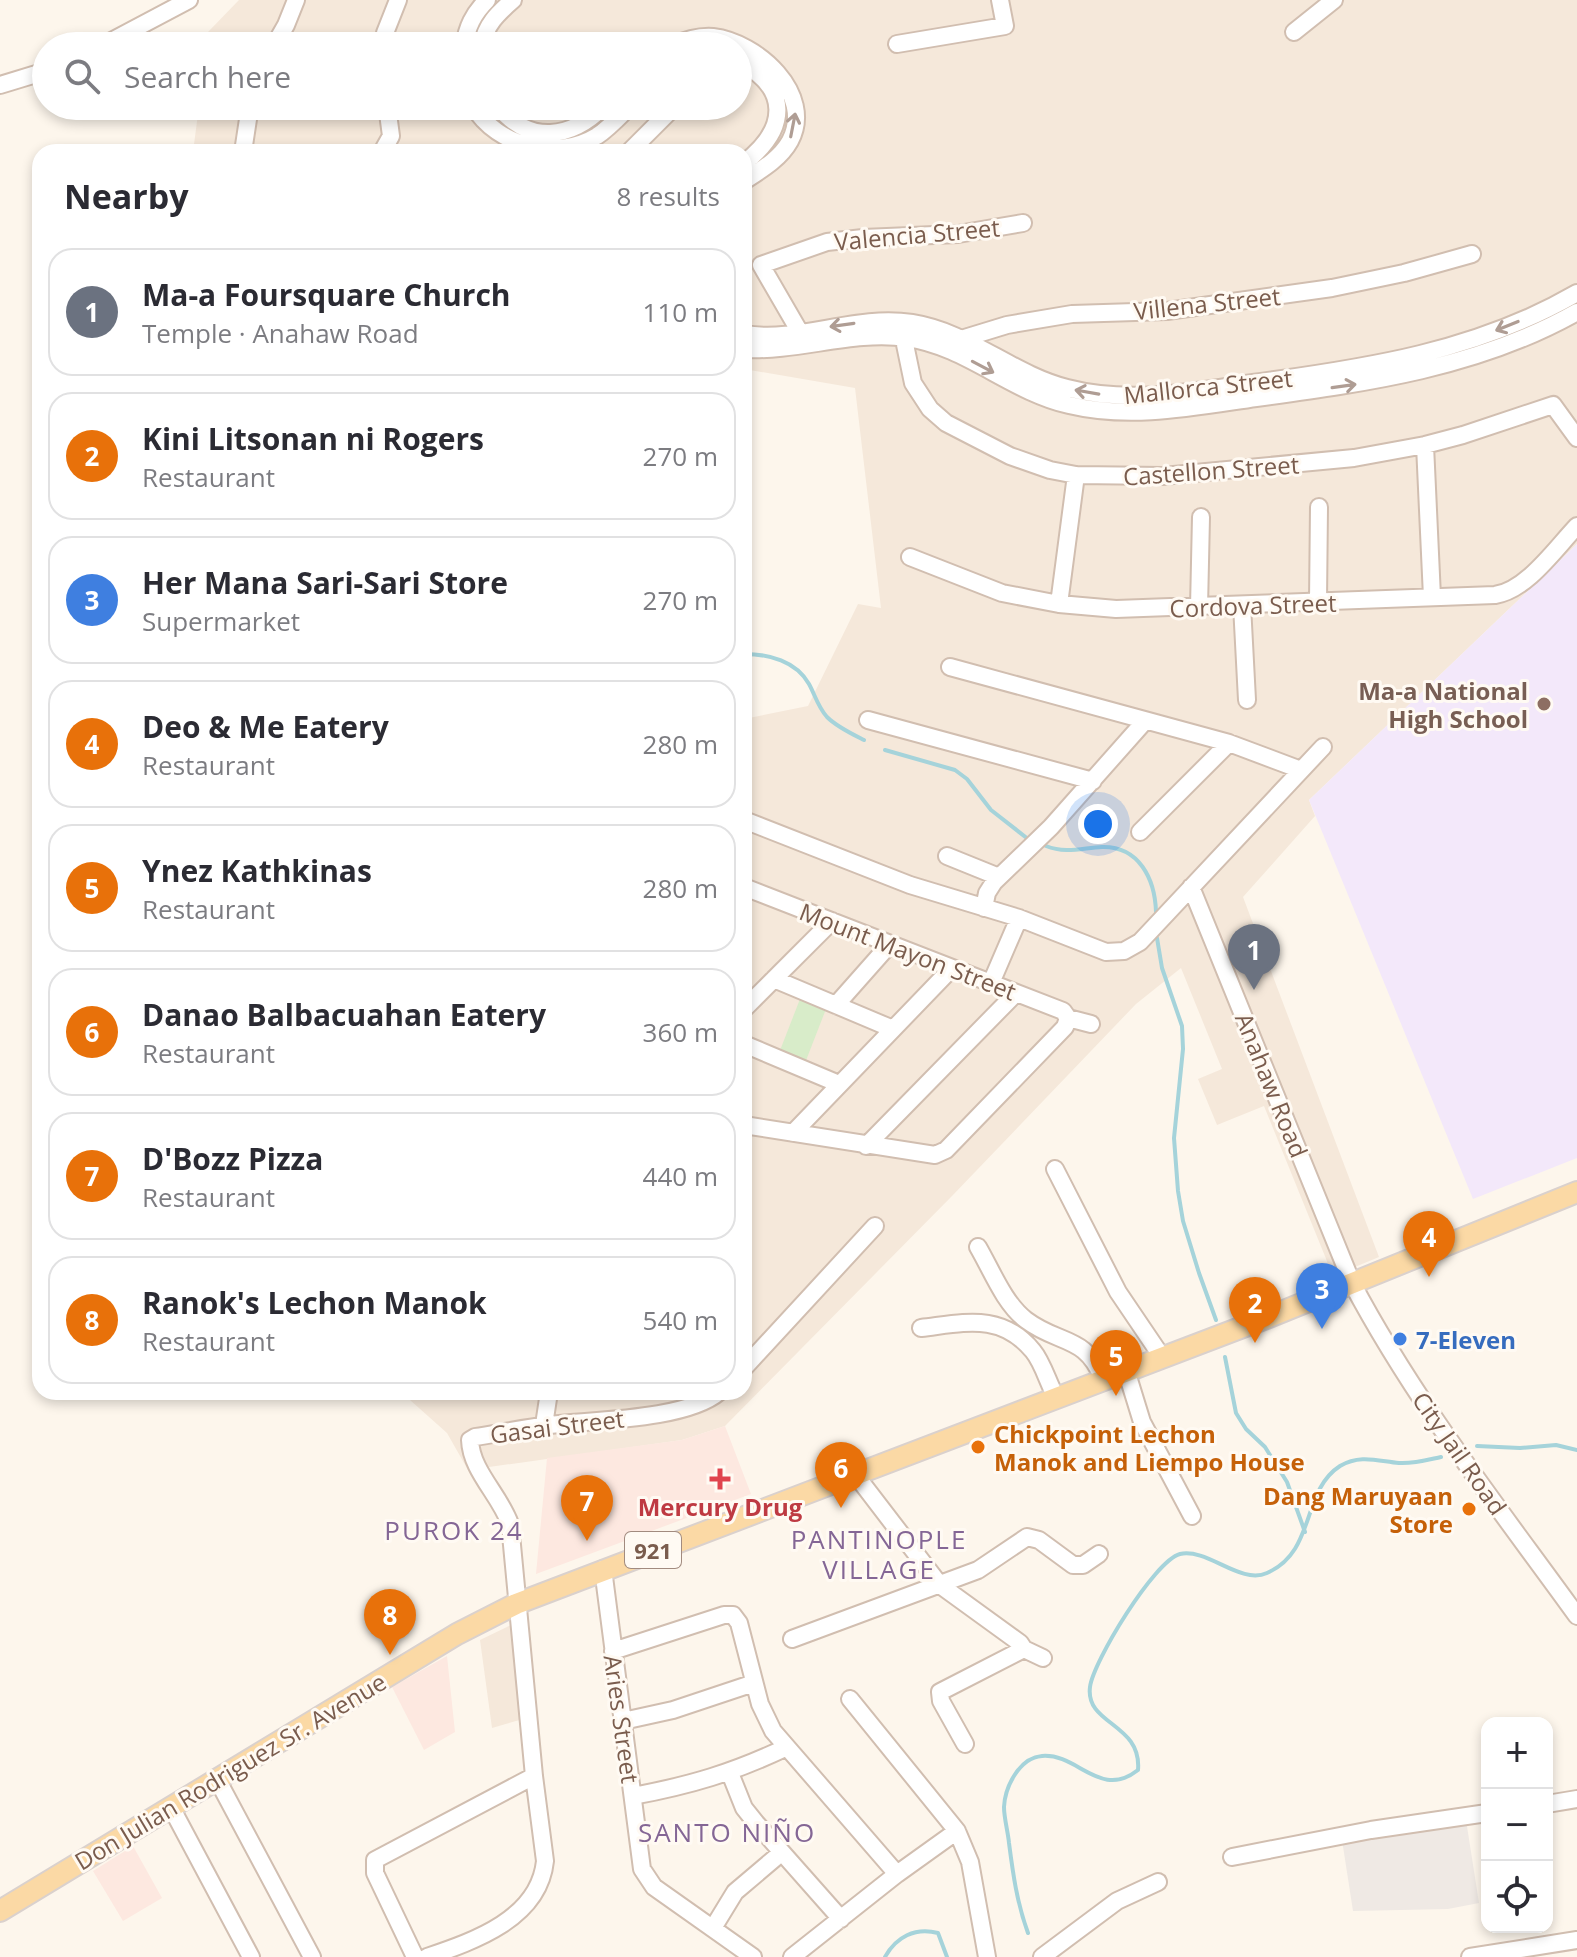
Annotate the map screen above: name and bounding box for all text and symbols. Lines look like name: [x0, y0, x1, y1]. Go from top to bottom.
search box: [32, 32, 752, 120]
icon: search: [60, 54, 104, 98]
text: Search here: [124, 56, 291, 97]
one-way arrow: [787, 113, 802, 139]
text: Nearby: [64, 173, 189, 219]
text: 8 results: [617, 178, 720, 214]
street label: Valencia Street: [833, 210, 1001, 258]
text: Ma-a Foursquare Church: [142, 274, 511, 315]
street label: Villena Street: [1132, 279, 1282, 327]
text: 1: [85, 294, 99, 330]
text: 110 m: [643, 294, 718, 330]
text: Temple · Anahaw Road: [142, 315, 419, 351]
one-way arrow: [830, 318, 855, 333]
one-way arrow: [1495, 320, 1520, 334]
one-way arrow: [970, 360, 994, 376]
street label: Mallorca Street: [1122, 361, 1294, 411]
one-way arrow: [1331, 378, 1356, 393]
one-way arrow: [1075, 384, 1100, 399]
text: Kini Litsonan ni Rogers: [142, 418, 484, 459]
text: 2: [85, 438, 99, 474]
text: 270 m: [643, 438, 718, 474]
street label: Castellon Street: [1122, 447, 1300, 493]
text: Restaurant: [142, 459, 275, 495]
text: Her Mana Sari-Sari Store: [142, 562, 508, 603]
text: 3: [85, 582, 99, 618]
text: 270 m: [643, 582, 718, 618]
street label: Cordova Street: [1169, 586, 1337, 624]
text: Supermarket: [142, 603, 300, 639]
place label: Ma-a National High School: [1358, 674, 1528, 735]
marker: Ma-a National High School: [1535, 695, 1553, 713]
text: Deo & Me Eatery: [142, 706, 389, 747]
text: 4: [85, 726, 99, 762]
text: 280 m: [643, 726, 718, 762]
text: Restaurant: [142, 747, 275, 783]
your location: [1078, 804, 1118, 844]
text: Ynez Kathkinas: [142, 850, 372, 891]
text: 5: [85, 870, 99, 906]
text: 280 m: [643, 870, 718, 906]
text: Restaurant: [142, 891, 275, 927]
street label: Mount Mayon Street: [795, 894, 1021, 1008]
pin: 1: [1228, 924, 1280, 990]
text: Danao Balbacuahan Eatery: [142, 994, 546, 1035]
street label: Anahaw Road: [1228, 1008, 1316, 1162]
text: 6: [85, 1014, 99, 1050]
text: 360 m: [643, 1014, 718, 1050]
text: Restaurant: [142, 1035, 275, 1071]
text: D'Bozz Pizza: [142, 1138, 323, 1179]
text: 7: [85, 1158, 99, 1194]
text: 440 m: [643, 1158, 718, 1194]
text: Restaurant: [142, 1179, 275, 1215]
pin: 4: [1403, 1211, 1455, 1277]
pin: 3: [1296, 1263, 1348, 1329]
pin: 2: [1229, 1277, 1281, 1343]
text: Ranok's Lechon Manok: [142, 1282, 487, 1323]
text: 8: [85, 1302, 99, 1338]
text: 540 m: [643, 1302, 718, 1338]
text: Restaurant: [142, 1323, 275, 1359]
place label: 7-Eleven: [1416, 1323, 1516, 1356]
pin: 5: [1090, 1330, 1142, 1396]
marker: 7-Eleven: [1391, 1330, 1409, 1348]
street label: City Jail Road: [1405, 1385, 1515, 1521]
street label: Gasai Street: [488, 1401, 626, 1451]
place label: Chickpoint Lechon Manok and Liempo House: [994, 1417, 1305, 1478]
marker: Chickpoint Lechon Manok and Liempo House: [969, 1438, 987, 1456]
pin: 6: [815, 1442, 867, 1508]
marker: Mercury Drug: [711, 1470, 729, 1488]
pin: 7: [561, 1475, 613, 1541]
place label: Dang Maruyaan Store: [1263, 1479, 1453, 1540]
place label: Mercury Drug: [638, 1490, 803, 1523]
marker: Dang Maruyaan Store: [1460, 1500, 1478, 1518]
district label: PUROK 24: [384, 1512, 524, 1548]
district label: PANTINOPLE VILLAGE: [791, 1521, 967, 1587]
road number: 921: [625, 1532, 681, 1568]
pin: 8: [364, 1589, 416, 1655]
street label: Aries Street: [597, 1653, 647, 1785]
street label: Don Julian Rodriguez Sr. Avenue: [68, 1665, 392, 1877]
map controls: [1481, 1717, 1553, 1933]
button: +: [1481, 1717, 1553, 1789]
button: −: [1481, 1789, 1553, 1861]
district label: SANTO NIÑO: [638, 1814, 816, 1850]
button: locate: [1481, 1861, 1553, 1933]

